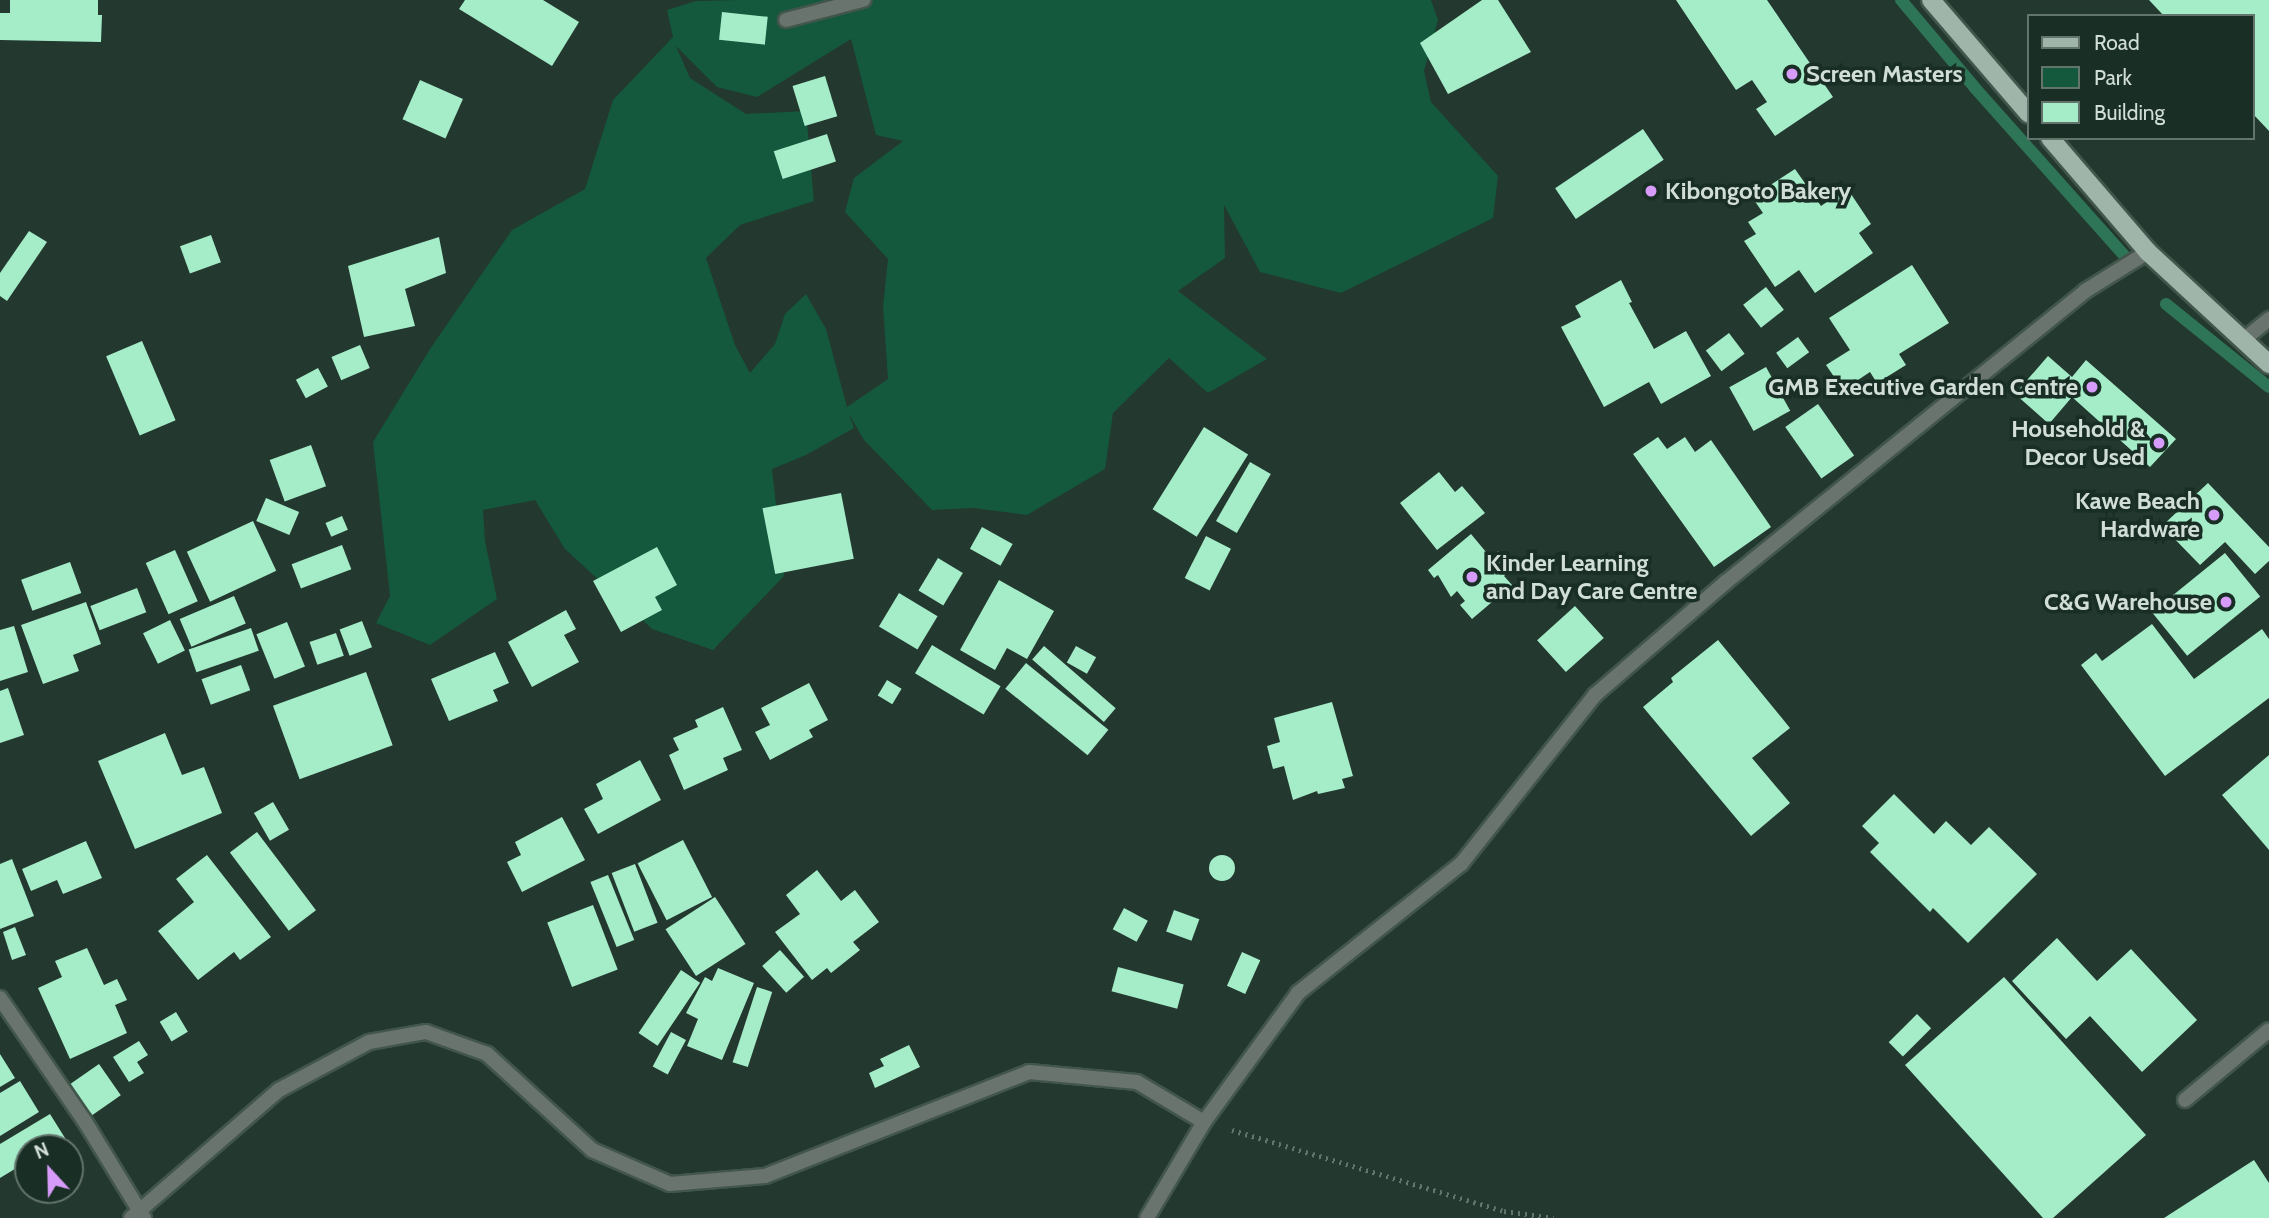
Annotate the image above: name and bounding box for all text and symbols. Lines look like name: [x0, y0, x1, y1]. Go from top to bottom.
legend: [2028, 14, 2255, 140]
text: Road: [2094, 30, 2140, 55]
place label: Screen Masters: [1806, 60, 1963, 88]
text: Park: [2094, 65, 2132, 90]
marker: Screen Masters: [1784, 66, 1800, 82]
text: Building: [2094, 100, 2165, 125]
place label: Kibongoto Bakery: [1665, 177, 1851, 205]
marker: Kibongoto Bakery: [1643, 183, 1659, 199]
place label: GMB Executive Garden Centre: [1768, 373, 2078, 401]
marker: GMB Executive Garden Centre: [2084, 379, 2100, 395]
place label: Household & Decor Used: [2011, 415, 2145, 471]
marker: Household & Decor Used: [2151, 435, 2167, 451]
place label: Kawe Beach Hardware: [2075, 487, 2200, 543]
marker: Kawe Beach Hardware: [2206, 507, 2222, 523]
place label: Kinder Learning and Day Care Centre: [1486, 549, 1697, 605]
marker: Kinder Learning and Day Care Centre: [1464, 569, 1480, 585]
place label: C&G Warehouse: [2044, 588, 2212, 616]
marker: C&G Warehouse: [2218, 594, 2234, 610]
north arrow: [14, 1134, 84, 1204]
text: N: [31, 1138, 52, 1164]

